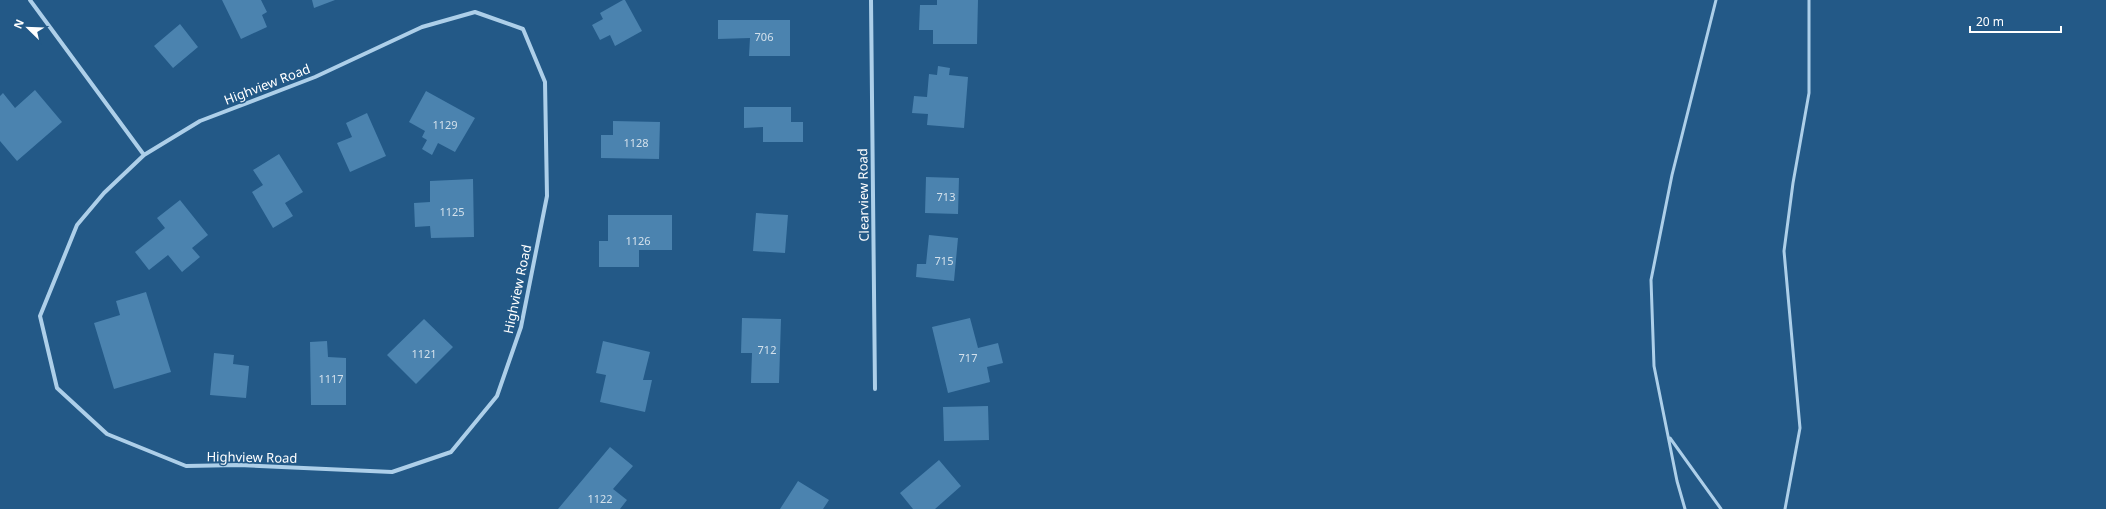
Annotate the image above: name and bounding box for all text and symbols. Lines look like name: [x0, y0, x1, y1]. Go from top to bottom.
north arrow: [8, 8, 48, 48]
scale bar: [1970, 8, 2061, 34]
text: 20 m: [1976, 13, 2004, 30]
text: N: [10, 17, 27, 31]
house number: 706: [755, 29, 773, 44]
street label: Highview Road: [221, 59, 313, 109]
house number: 1129: [432, 117, 458, 132]
house number: 1128: [623, 135, 649, 150]
street label: Clearview Road: [853, 148, 873, 242]
house number: 713: [937, 189, 955, 204]
house number: 1125: [439, 204, 465, 219]
house number: 1126: [625, 233, 651, 248]
street label: Highview Road: [499, 243, 535, 335]
house number: 715: [935, 253, 953, 268]
house number: 712: [758, 342, 776, 357]
house number: 1121: [411, 346, 437, 361]
house number: 717: [959, 350, 977, 365]
house number: 1117: [318, 371, 344, 386]
street label: Highview Road: [206, 447, 298, 467]
house number: 1122: [587, 491, 613, 506]

